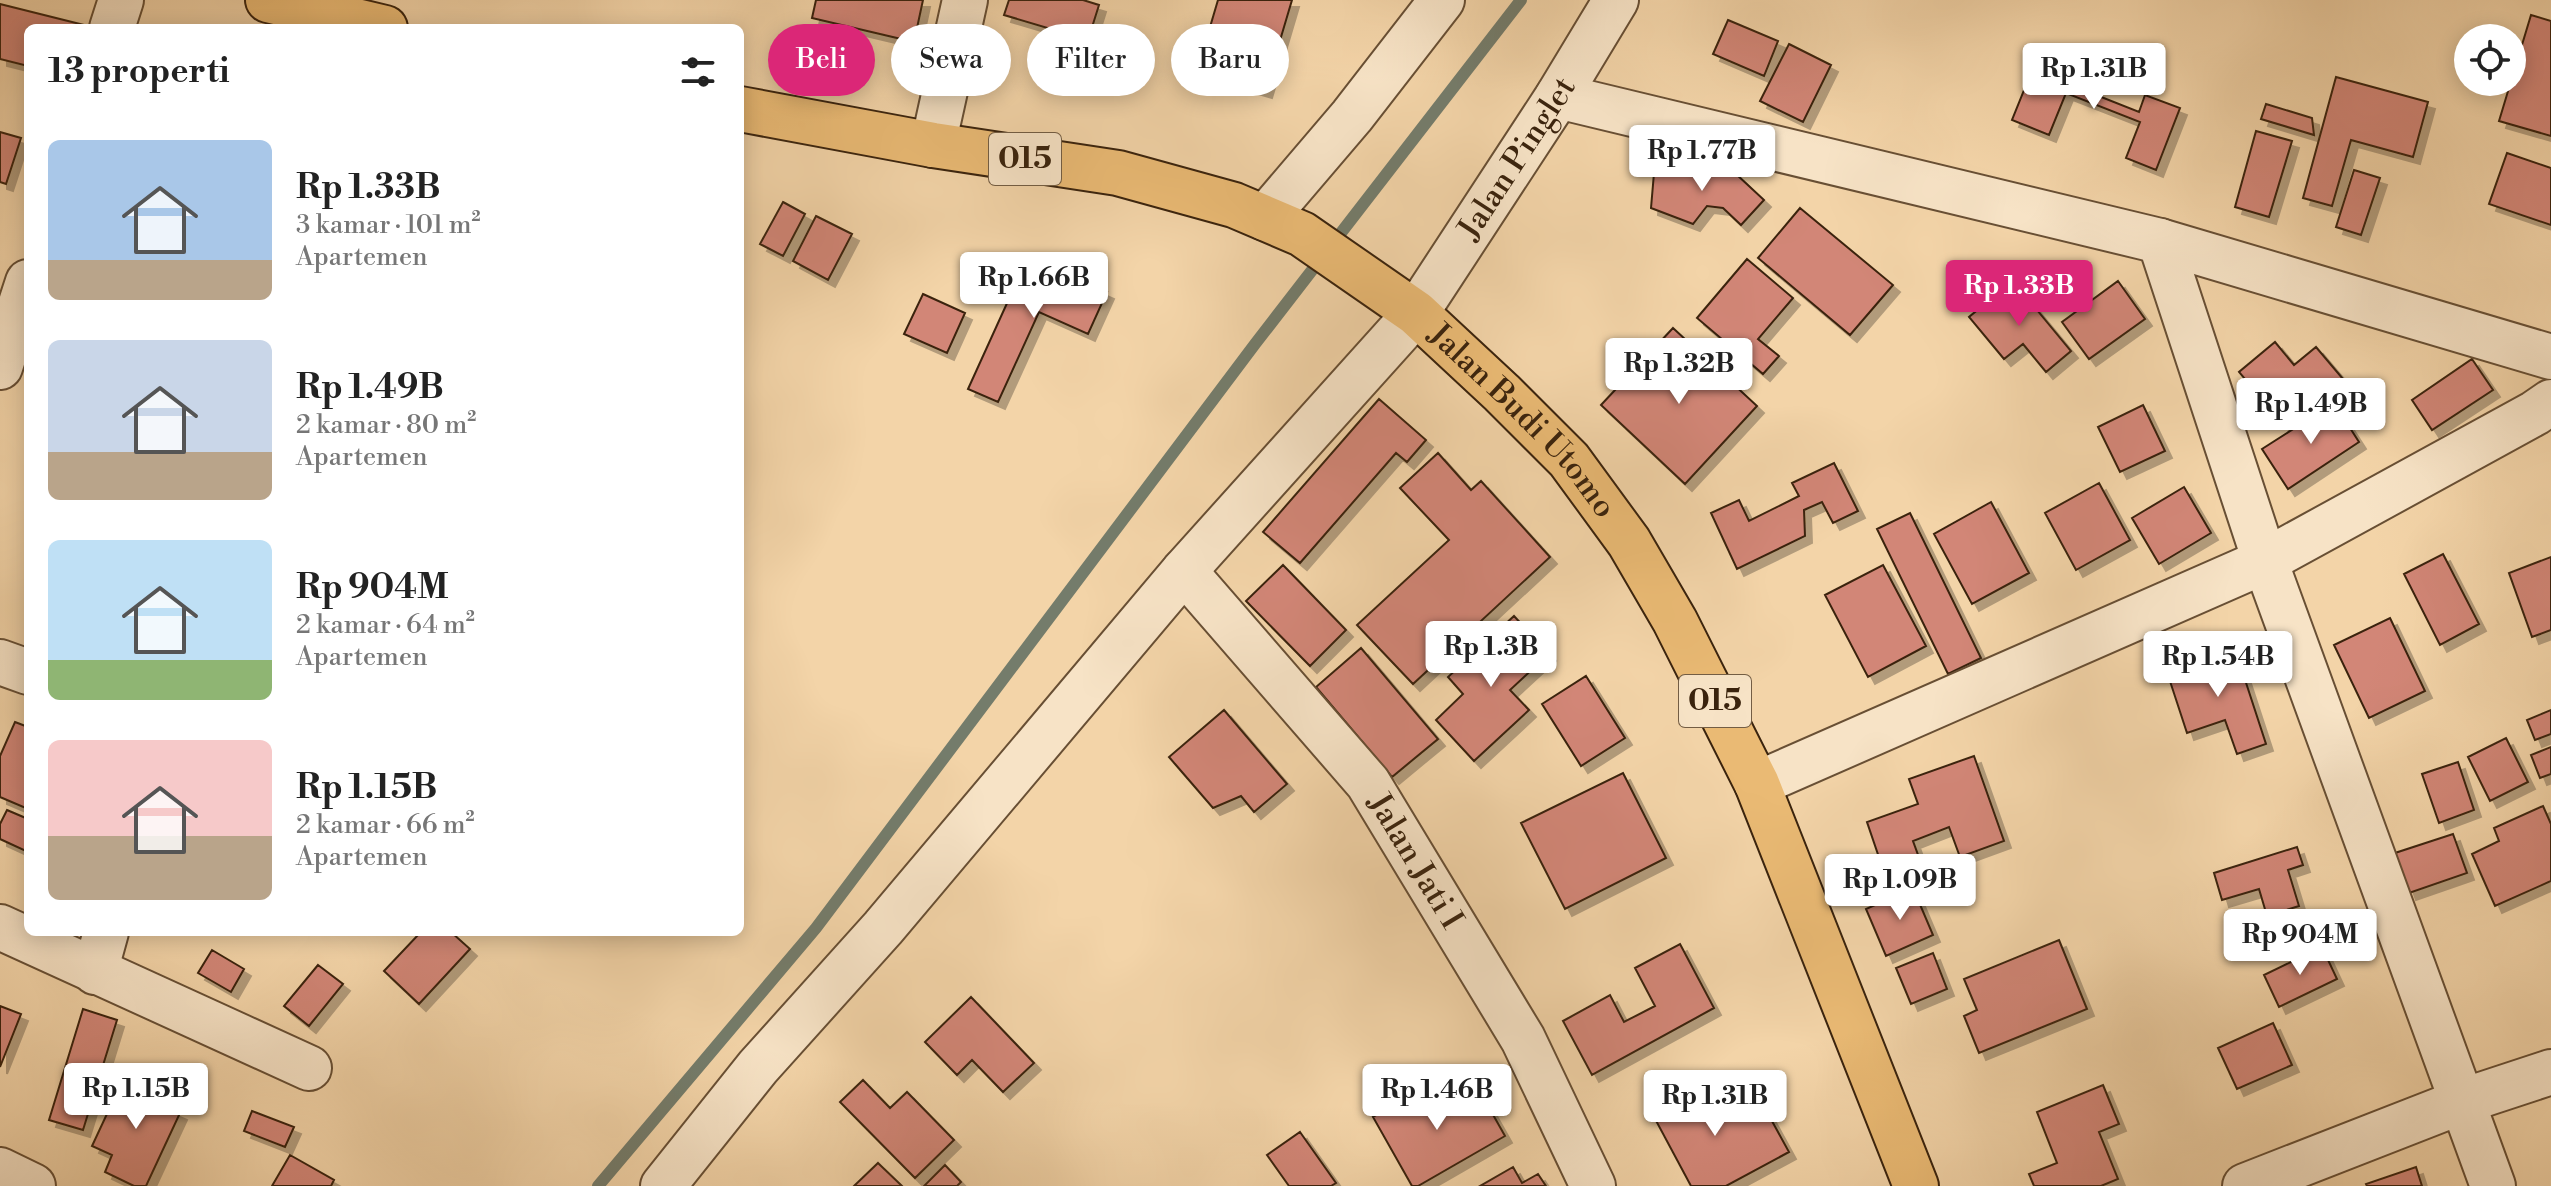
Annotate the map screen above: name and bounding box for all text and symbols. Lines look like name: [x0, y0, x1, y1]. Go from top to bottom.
chip: Beli: [768, 24, 875, 96]
chip: Sewa: [891, 24, 1011, 96]
chip: Filter: [1027, 24, 1155, 96]
chip: Baru: [1171, 24, 1289, 96]
map controls: [2454, 24, 2526, 96]
button: locate: [2454, 24, 2526, 96]
pin: Rp 1.31B: [2011, 43, 2177, 111]
icon: filters: [676, 50, 720, 94]
text: 13 properti: [48, 51, 230, 93]
text: Rp 1.31B: [2041, 53, 2147, 85]
street label: Jalan Pinglet: [1449, 70, 1585, 248]
pin: Rp 1.77B: [1619, 125, 1785, 193]
road number: 015: [989, 133, 1061, 185]
text: Rp 1.77B: [1647, 135, 1757, 167]
text: Rp 1.33B: [296, 167, 441, 209]
icon: home: [112, 172, 208, 268]
text: 3 kamar · 101 m²: [296, 209, 481, 241]
text: Apartemen: [296, 241, 428, 273]
pin: Rp 1.66B: [951, 252, 1117, 320]
pin: Rp 1.33B: [1936, 260, 2102, 328]
text: Rp 1.66B: [978, 262, 1090, 294]
text: Rp 1.33B: [1964, 270, 2074, 302]
street label: Jalan Budi Utomo: [1419, 314, 1625, 526]
pin: Rp 1.32B: [1596, 338, 1762, 406]
text: Rp 1.32B: [1623, 348, 1735, 380]
text: Rp 1.49B: [296, 367, 444, 409]
icon: home: [112, 372, 208, 468]
pin: Rp 1.49B: [2228, 378, 2394, 446]
text: Rp 1.49B: [2254, 388, 2368, 420]
text: 2 kamar · 80 m²: [296, 409, 476, 441]
text: Apartemen: [296, 441, 428, 473]
text: Rp 904M: [296, 567, 449, 609]
icon: home: [112, 572, 208, 668]
text: 2 kamar · 64 m²: [296, 609, 475, 641]
pin: Rp 1.3B: [1417, 621, 1565, 689]
text: Rp 1.3B: [1444, 631, 1538, 663]
pin: Rp 1.54B: [2135, 631, 2301, 699]
text: Apartemen: [296, 641, 428, 673]
text: Rp 1.54B: [2161, 641, 2275, 673]
road number: 015: [1679, 675, 1751, 727]
text: Rp 1.15B: [296, 767, 437, 809]
icon: home: [112, 772, 208, 868]
street label: Jalan Jati I: [1358, 785, 1472, 936]
text: 2 kamar · 66 m²: [296, 809, 475, 841]
text: Apartemen: [296, 841, 428, 873]
pin: Rp 1.09B: [1817, 854, 1983, 922]
text: Rp 1.09B: [1843, 864, 1957, 896]
pin: Rp 904M: [2226, 909, 2374, 977]
text: Rp 904M: [2242, 919, 2358, 951]
pin: Rp 1.15B: [53, 1063, 219, 1131]
pin: Rp 1.46B: [1354, 1064, 1520, 1132]
pin: Rp 1.31B: [1632, 1070, 1798, 1138]
text: Rp 1.15B: [82, 1073, 190, 1105]
text: Rp 1.46B: [1380, 1074, 1494, 1106]
text: Rp 1.31B: [1662, 1080, 1768, 1112]

